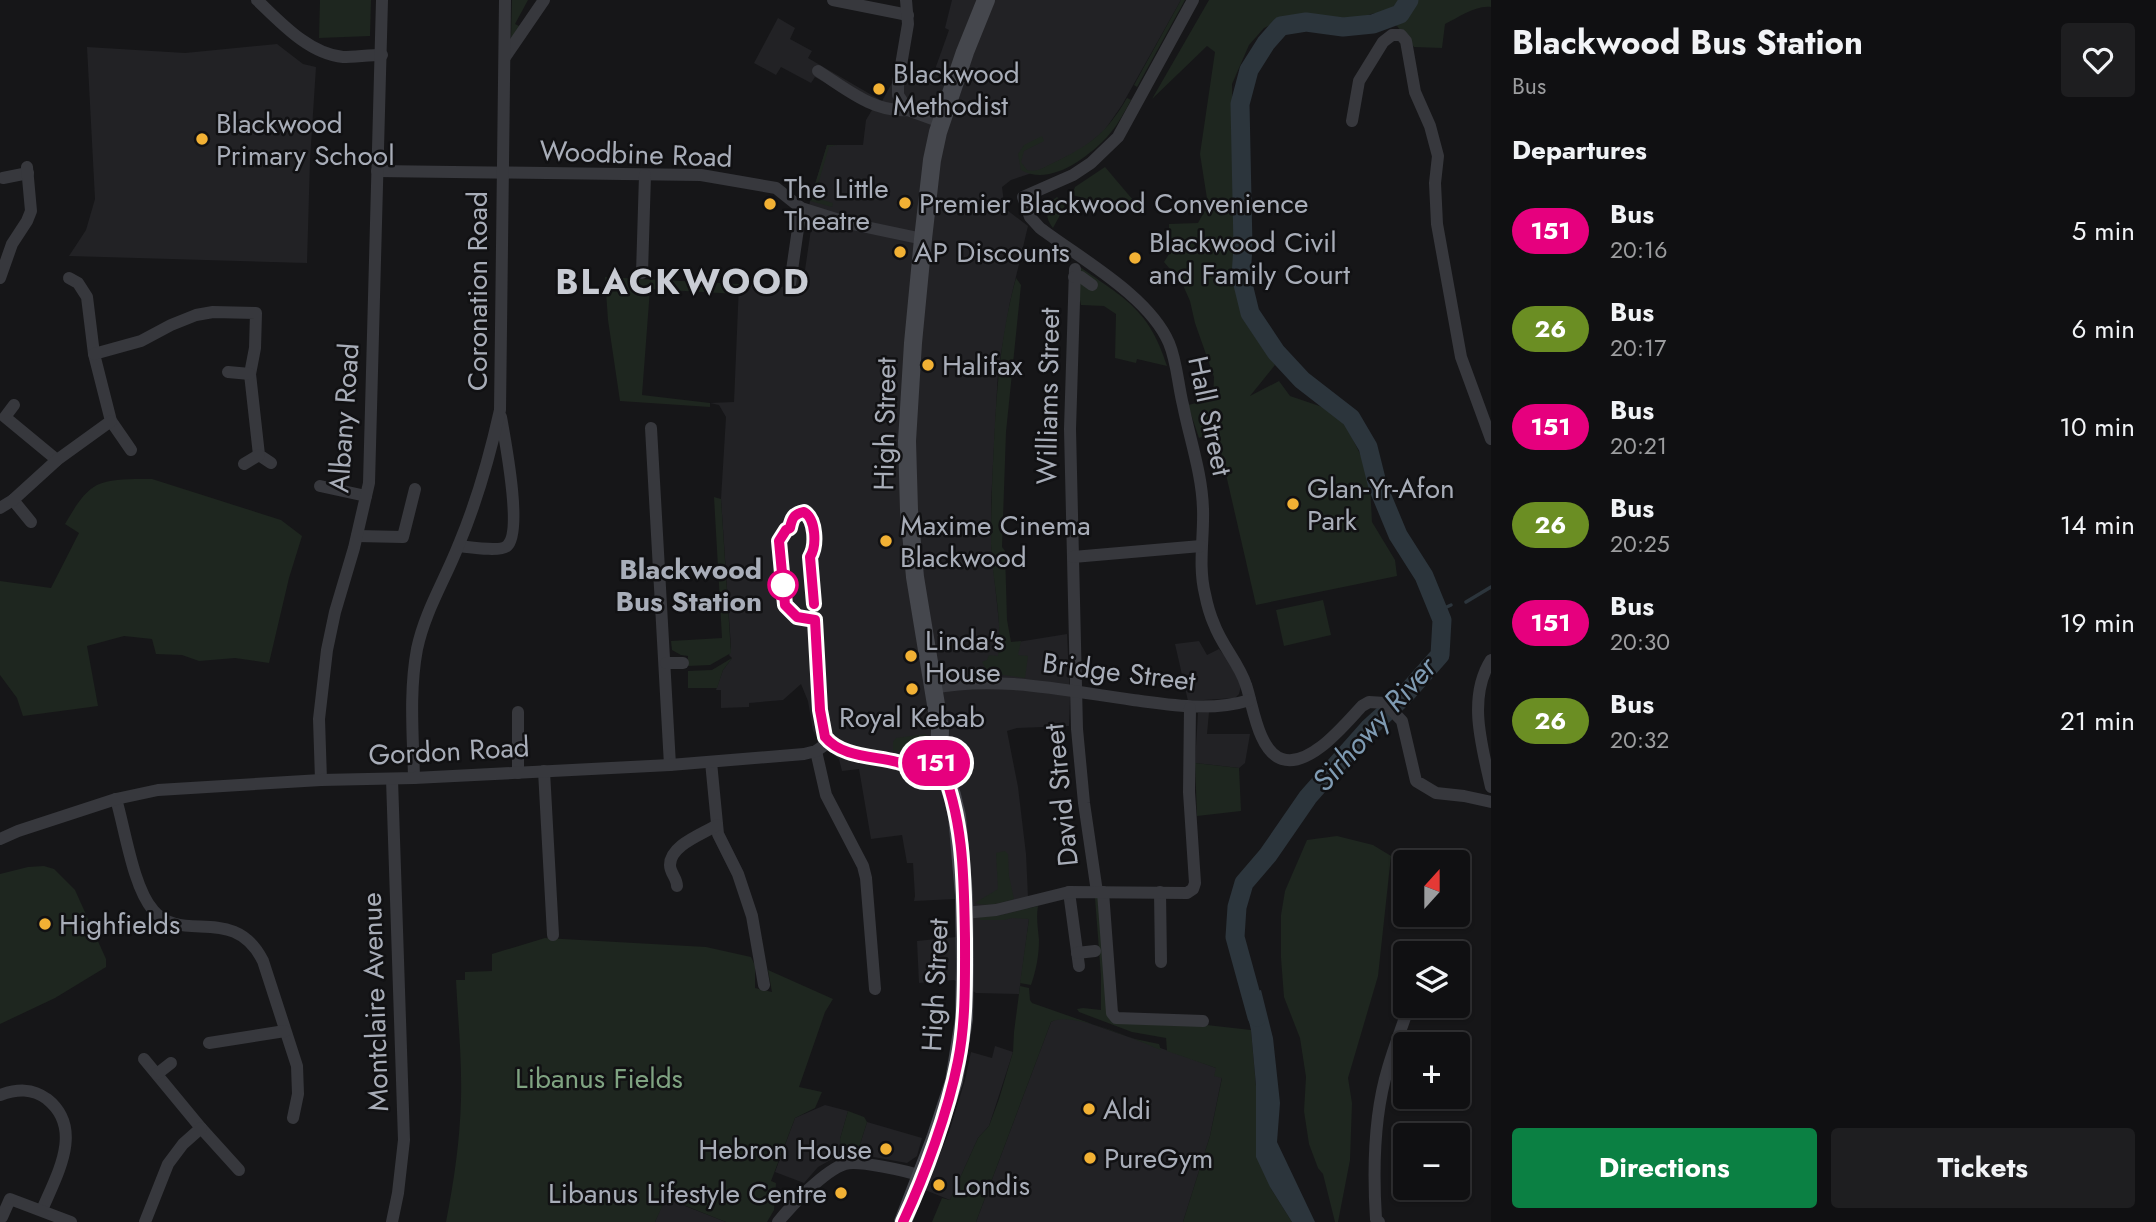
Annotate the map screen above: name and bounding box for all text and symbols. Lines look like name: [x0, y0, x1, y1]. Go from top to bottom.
text: Blackwood Bus Station: [1512, 19, 1863, 66]
button: heart: [2061, 23, 2135, 97]
place label: Blackwood Methodist: [893, 53, 1020, 126]
text: Bus: [1512, 69, 1546, 103]
marker: Blackwood Methodist: [871, 81, 887, 97]
place label: Blackwood Primary School: [216, 103, 395, 176]
street label: Woodbine Road: [539, 130, 733, 178]
marker: Blackwood Primary School: [194, 131, 210, 147]
text: Departures: [1512, 131, 1647, 169]
place label: The Little Theatre: [784, 168, 889, 241]
place label: Premier Blackwood Convenience: [919, 183, 1308, 224]
street label: Coronation Road: [457, 191, 498, 391]
marker: Premier Blackwood Convenience: [897, 195, 913, 211]
text: Bus: [1610, 195, 1654, 233]
marker: The Little Theatre: [762, 196, 778, 212]
text: 5 min: [2072, 212, 2135, 250]
text: 151: [1531, 213, 1570, 248]
place label: Blackwood Civil and Family Court: [1149, 222, 1350, 295]
place label: AP Discounts: [914, 232, 1070, 273]
text: 20:16: [1610, 233, 1667, 267]
marker: AP Discounts: [892, 244, 908, 260]
marker: Blackwood Civil and Family Court: [1127, 250, 1143, 266]
district label: BLACKWOOD: [555, 257, 811, 307]
text: Bus: [1610, 293, 1654, 331]
street label: Williams Street: [1026, 307, 1070, 485]
text: 6 min: [2072, 310, 2135, 348]
text: 26: [1535, 311, 1566, 346]
text: 20:17: [1610, 331, 1666, 365]
street label: Albany Road: [318, 342, 370, 494]
place label: Halifax: [942, 345, 1023, 386]
street label: Hall Street: [1177, 352, 1243, 480]
street label: High Street: [863, 357, 907, 491]
marker: Halifax: [920, 357, 936, 373]
text: Bus: [1610, 391, 1654, 429]
text: 10 min: [2059, 408, 2135, 446]
text: 151: [1531, 409, 1570, 444]
text: 20:21: [1610, 429, 1667, 463]
place label: Glan-Yr-Afon Park: [1307, 468, 1455, 541]
text: Bus: [1610, 489, 1654, 527]
marker: Glan-Yr-Afon Park: [1285, 496, 1301, 512]
place label: Maxime Cinema Blackwood: [900, 505, 1091, 578]
text: 14 min: [2060, 506, 2135, 544]
text: 26: [1535, 507, 1566, 542]
text: 20:25: [1610, 527, 1670, 561]
marker: Maxime Cinema Blackwood: [878, 533, 894, 549]
place label: Blackwood Bus Station: [615, 549, 762, 622]
marker: Blackwood Bus Station: [768, 570, 798, 600]
text: Bus: [1610, 587, 1654, 625]
text: 19 min: [2060, 604, 2135, 642]
text: 151: [1531, 605, 1570, 640]
place label: Linda's House: [925, 620, 1005, 693]
text: 20:30: [1610, 625, 1670, 659]
street label: Bridge Street: [1040, 642, 1198, 702]
water label: Sirhowy River: [1302, 646, 1448, 801]
marker: Linda's House: [903, 648, 919, 664]
marker: Royal Kebab: [904, 681, 920, 697]
text: Bus: [1610, 685, 1654, 723]
place label: Royal Kebab: [839, 697, 985, 738]
text: 21 min: [2060, 702, 2135, 740]
text: 26: [1535, 703, 1566, 738]
street label: David Street: [1033, 721, 1089, 868]
text: 20:32: [1610, 723, 1669, 757]
street label: Gordon Road: [367, 726, 531, 776]
line badge: 151: [896, 740, 976, 786]
text: 151: [916, 745, 956, 780]
north arrow: [1393, 850, 1470, 928]
map controls: [1393, 850, 1470, 1200]
street label: Montclaire Avenue: [351, 892, 399, 1112]
place label: Highfields: [59, 904, 180, 945]
marker: Highfields: [37, 916, 53, 932]
street label: High Street: [911, 917, 959, 1053]
button: layers: [1393, 941, 1470, 1018]
button: +: [1393, 1032, 1470, 1109]
park label: Libanus Fields: [515, 1058, 683, 1099]
place label: Aldi: [1103, 1089, 1151, 1130]
marker: Aldi: [1081, 1101, 1097, 1117]
button: −: [1393, 1123, 1470, 1200]
button: Directions: [1512, 1128, 1817, 1208]
button: Tickets: [1831, 1128, 2135, 1208]
place label: Hebron House: [698, 1129, 872, 1170]
place label: PureGym: [1104, 1138, 1213, 1179]
marker: Hebron House: [878, 1141, 894, 1157]
marker: PureGym: [1082, 1150, 1098, 1166]
place label: Londis: [953, 1165, 1030, 1206]
place label: Libanus Lifestyle Centre: [548, 1173, 827, 1214]
marker: Londis: [931, 1177, 947, 1193]
marker: Libanus Lifestyle Centre: [833, 1185, 849, 1201]

